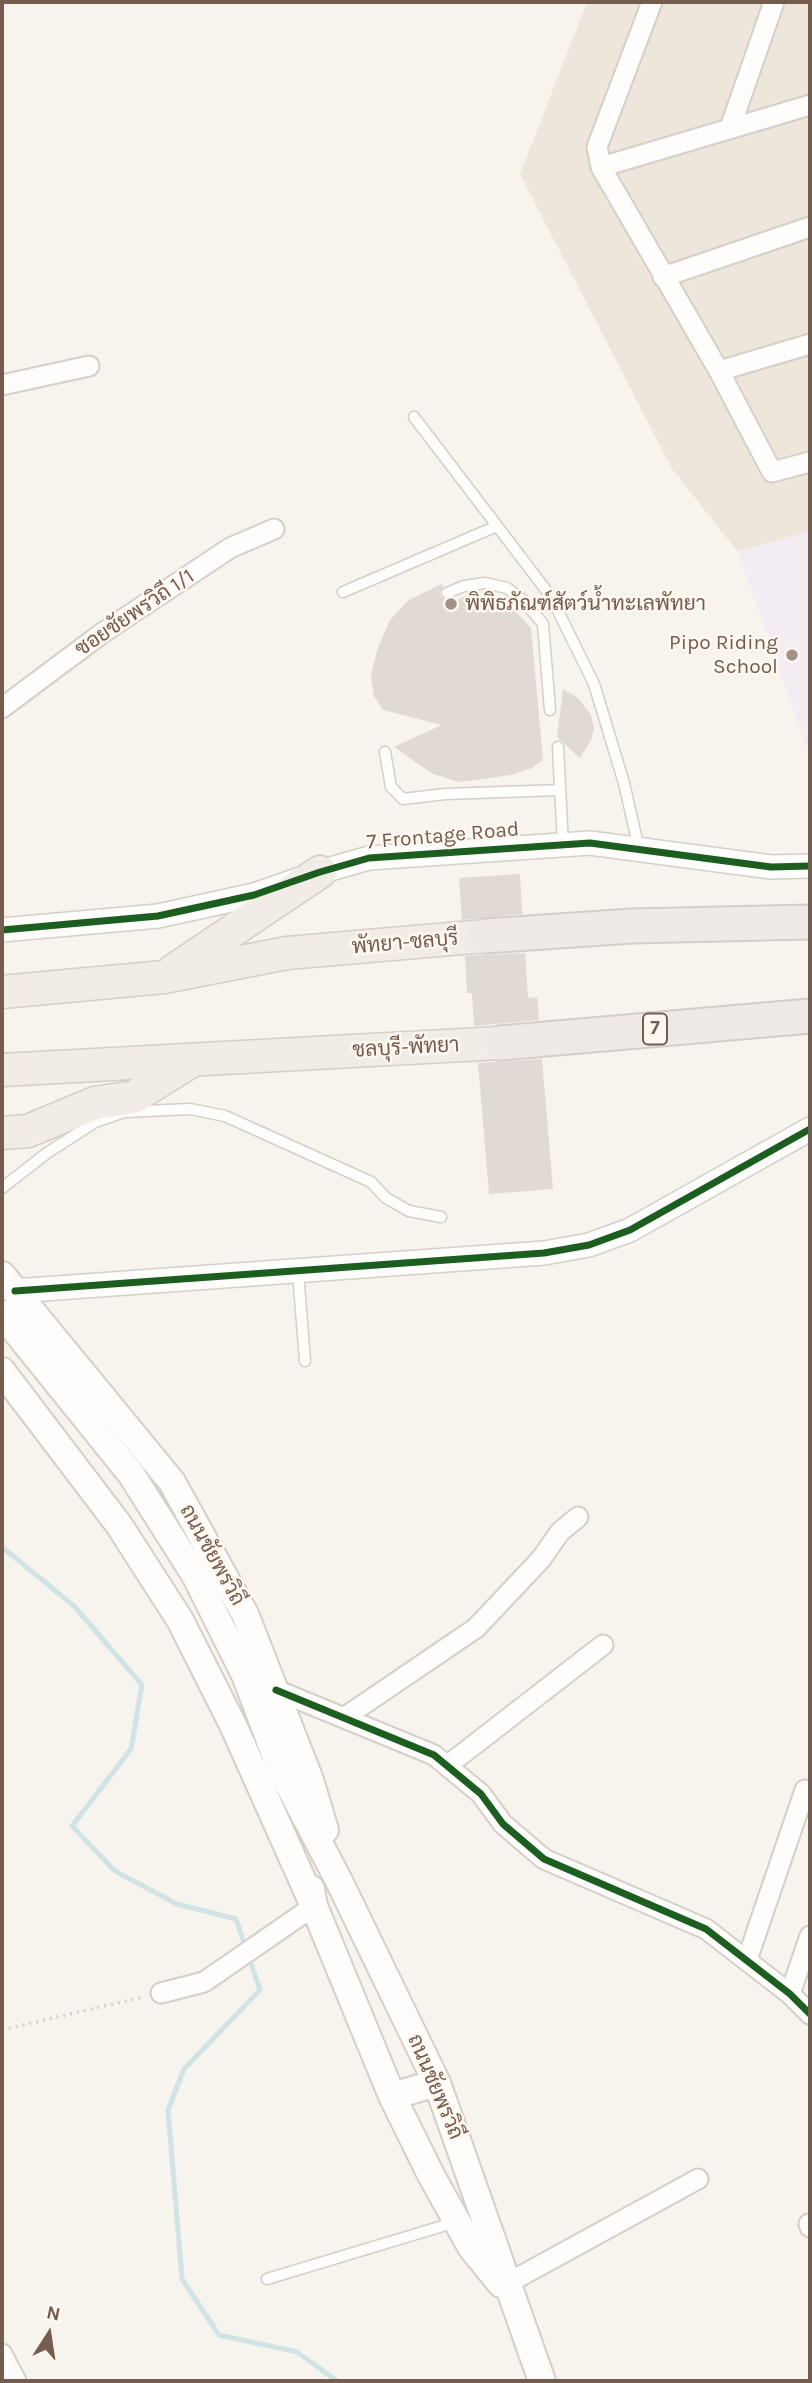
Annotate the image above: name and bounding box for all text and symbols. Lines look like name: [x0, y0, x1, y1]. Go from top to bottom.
street label: ซอยชัยพรวิถี 1/1: [71, 564, 199, 662]
place label: พิพิธภัณฑ์สัตว์น้ำทะเลพัทยา: [465, 591, 706, 617]
marker: พิพิธภัณฑ์สัตว์น้ำทะเลพัทยา: [443, 596, 459, 612]
place label: Pipo Riding School: [669, 630, 778, 680]
marker: Pipo Riding School: [784, 647, 800, 663]
street label: 7 Frontage Road: [366, 817, 520, 855]
street label: พัทยา-ชลบุรี: [351, 926, 459, 960]
road number: 7: [643, 1014, 667, 1044]
street label: ชลบุรี-พัทยา: [352, 1033, 460, 1063]
street label: ถนนชัยพรวิถี: [174, 1500, 250, 1610]
street label: ถนนชัยพรวิถี: [402, 2031, 468, 2143]
north arrow: [14, 2299, 84, 2369]
text: N: [44, 2301, 62, 2326]

